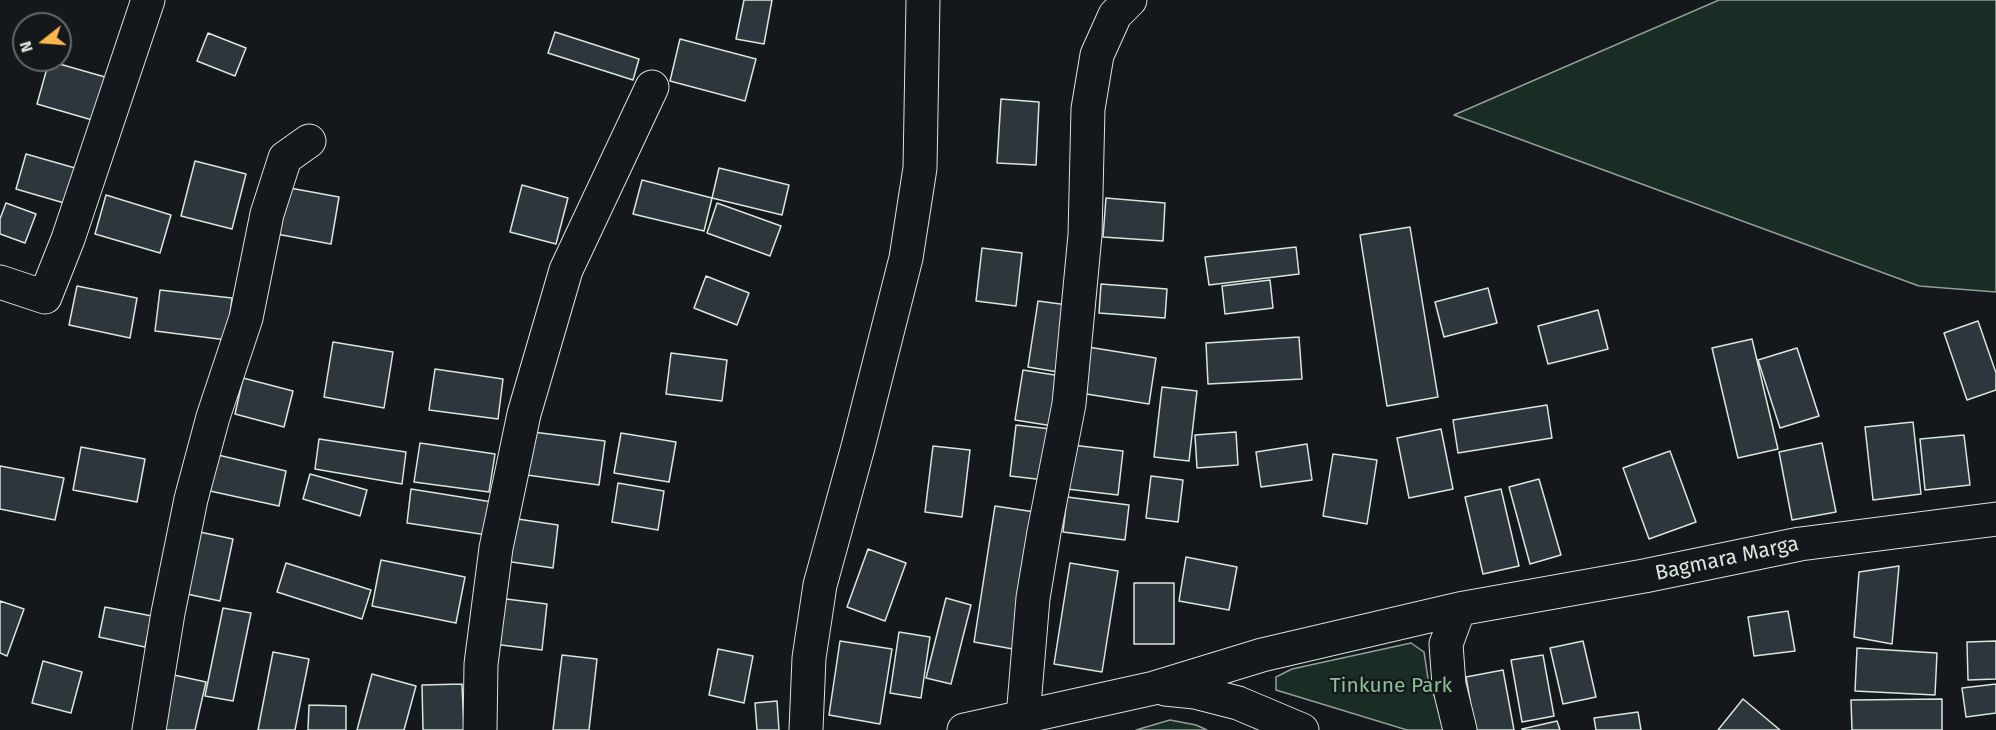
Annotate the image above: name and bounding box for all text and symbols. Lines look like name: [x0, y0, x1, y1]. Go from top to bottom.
north arrow: [12, 12, 72, 72]
text: N: [16, 39, 37, 55]
street label: Bagmara Marga: [1653, 531, 1801, 587]
park label: Tinkune Park: [1330, 673, 1452, 699]

